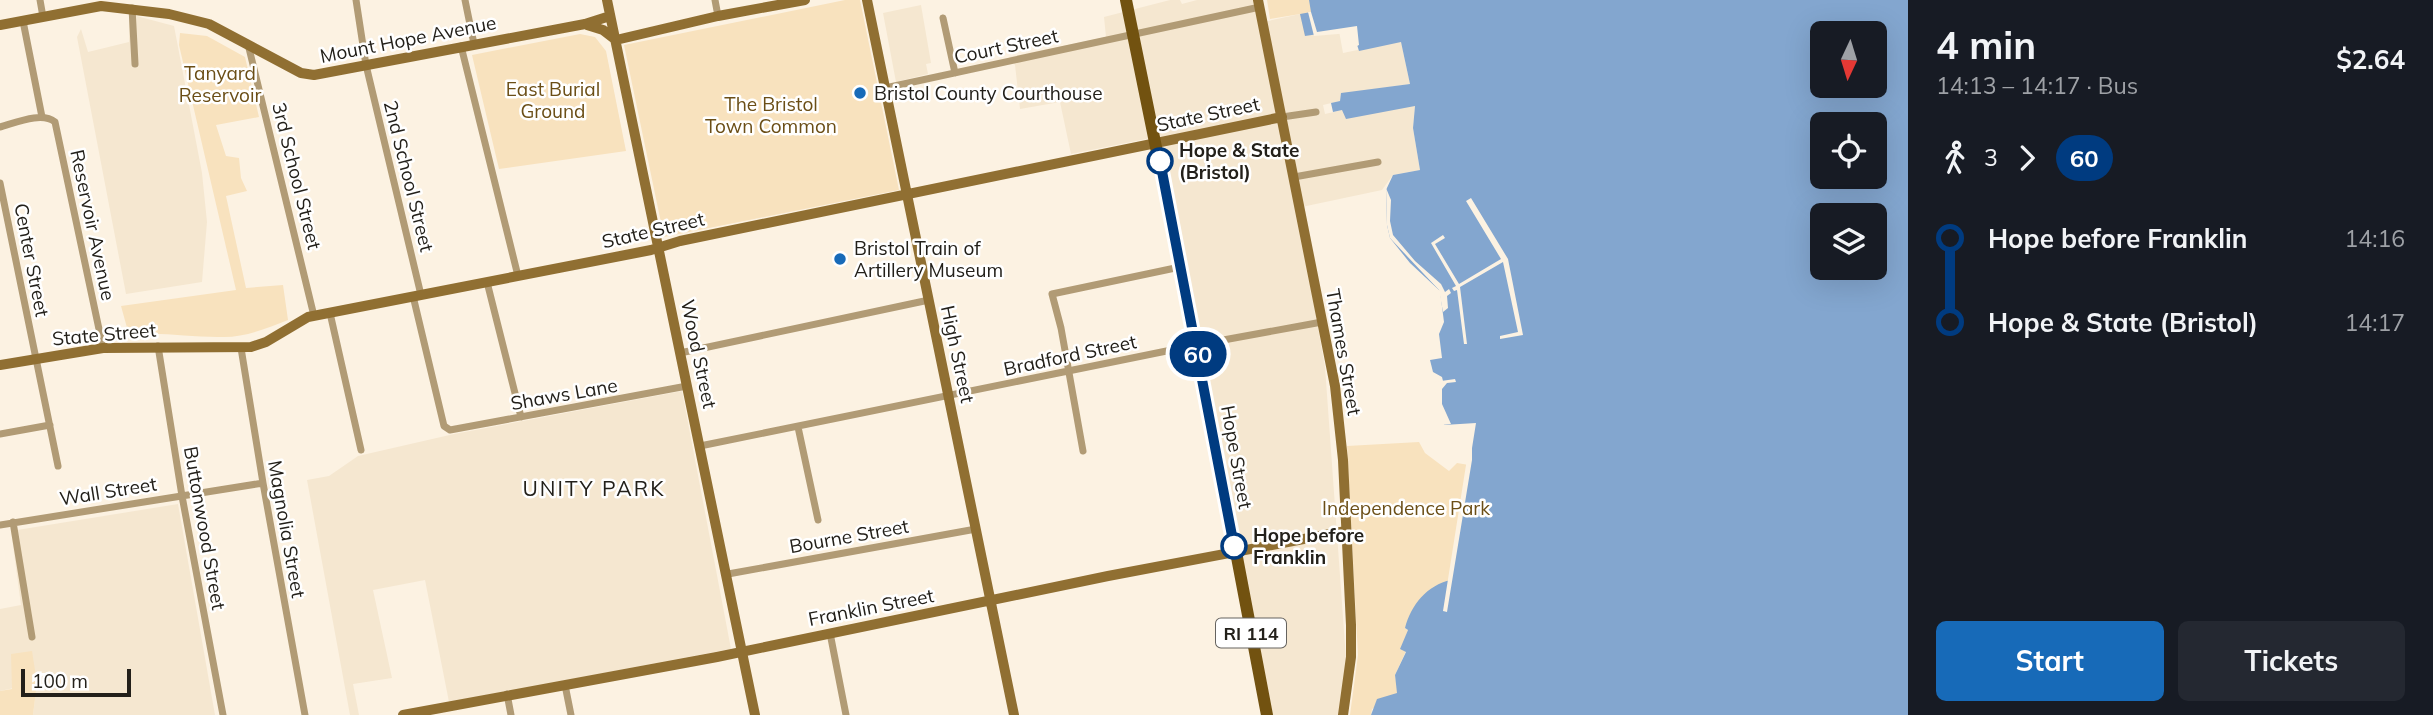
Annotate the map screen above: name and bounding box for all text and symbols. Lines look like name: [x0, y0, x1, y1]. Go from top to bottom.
street label: Mount Hope Avenue: [318, 10, 498, 68]
north arrow: [1810, 21, 1886, 98]
map controls: [1810, 21, 1887, 280]
text: 4 min: [1936, 21, 2036, 69]
street label: Court Street: [952, 23, 1061, 69]
text: $2.64: [2336, 43, 2405, 76]
park label: Tanyard Reservoir: [179, 61, 261, 107]
text: 14:13 – 14:17 · Bus: [1936, 71, 2138, 100]
park label: East Burial Ground: [506, 77, 600, 123]
place label: Bristol County Courthouse: [874, 81, 1103, 105]
marker: Bristol County Courthouse: [852, 85, 868, 101]
street label: State Street: [1155, 91, 1262, 137]
park label: The Bristol Town Common: [705, 92, 837, 138]
street label: 2nd School Street: [379, 98, 439, 254]
street label: 3rd School Street: [267, 100, 327, 252]
button: locate: [1810, 112, 1887, 189]
place label: Hope & State (Bristol): [1179, 138, 1299, 184]
icon: walk: [1936, 139, 1974, 177]
icon: forward: [2008, 139, 2046, 177]
text: 3: [1984, 143, 1998, 172]
text: 60: [2070, 143, 2099, 173]
street label: Reservoir Avenue: [65, 147, 121, 303]
marker: Hope & State (Bristol): [1147, 148, 1173, 174]
street label: Center Street: [9, 201, 55, 319]
button: layers: [1810, 203, 1887, 280]
street label: State Street: [600, 207, 707, 253]
text: Hope before Franklin: [1988, 222, 2247, 255]
text: 14:16: [2345, 224, 2405, 253]
place label: Bristol Train of Artillery Museum: [854, 236, 1003, 282]
marker: Bristol Train of Artillery Museum: [832, 251, 848, 267]
street label: Thames Street: [1321, 287, 1367, 417]
street label: Wood Street: [676, 297, 722, 411]
street label: High Street: [936, 303, 980, 405]
text: Hope & State (Bristol): [1988, 306, 2258, 339]
text: 14:17: [2345, 308, 2405, 337]
street label: State Street: [51, 317, 157, 350]
street label: Bradford Street: [1001, 329, 1139, 381]
line badge: 60: [1166, 331, 1230, 377]
text: 60: [1184, 339, 1212, 369]
street label: Shaws Lane: [509, 373, 619, 415]
street label: Hope Street: [1216, 403, 1258, 511]
street label: Buttonwood Street: [179, 444, 231, 612]
street label: Magnolia Street: [263, 458, 311, 600]
street label: Wall Street: [58, 471, 159, 511]
district label: UNITY PARK: [522, 475, 666, 501]
park label: Independence Park: [1322, 496, 1490, 520]
street label: Bourne Street: [788, 514, 911, 558]
place label: Hope before Franklin: [1253, 523, 1364, 569]
marker: Hope before Franklin: [1221, 533, 1247, 559]
street label: Franklin Street: [806, 583, 936, 631]
road number: RI 114: [1216, 618, 1286, 648]
button: Start: [1936, 621, 2164, 701]
button: Tickets: [2178, 621, 2405, 701]
scale bar: [21, 666, 131, 698]
text: 100 m: [32, 669, 88, 693]

